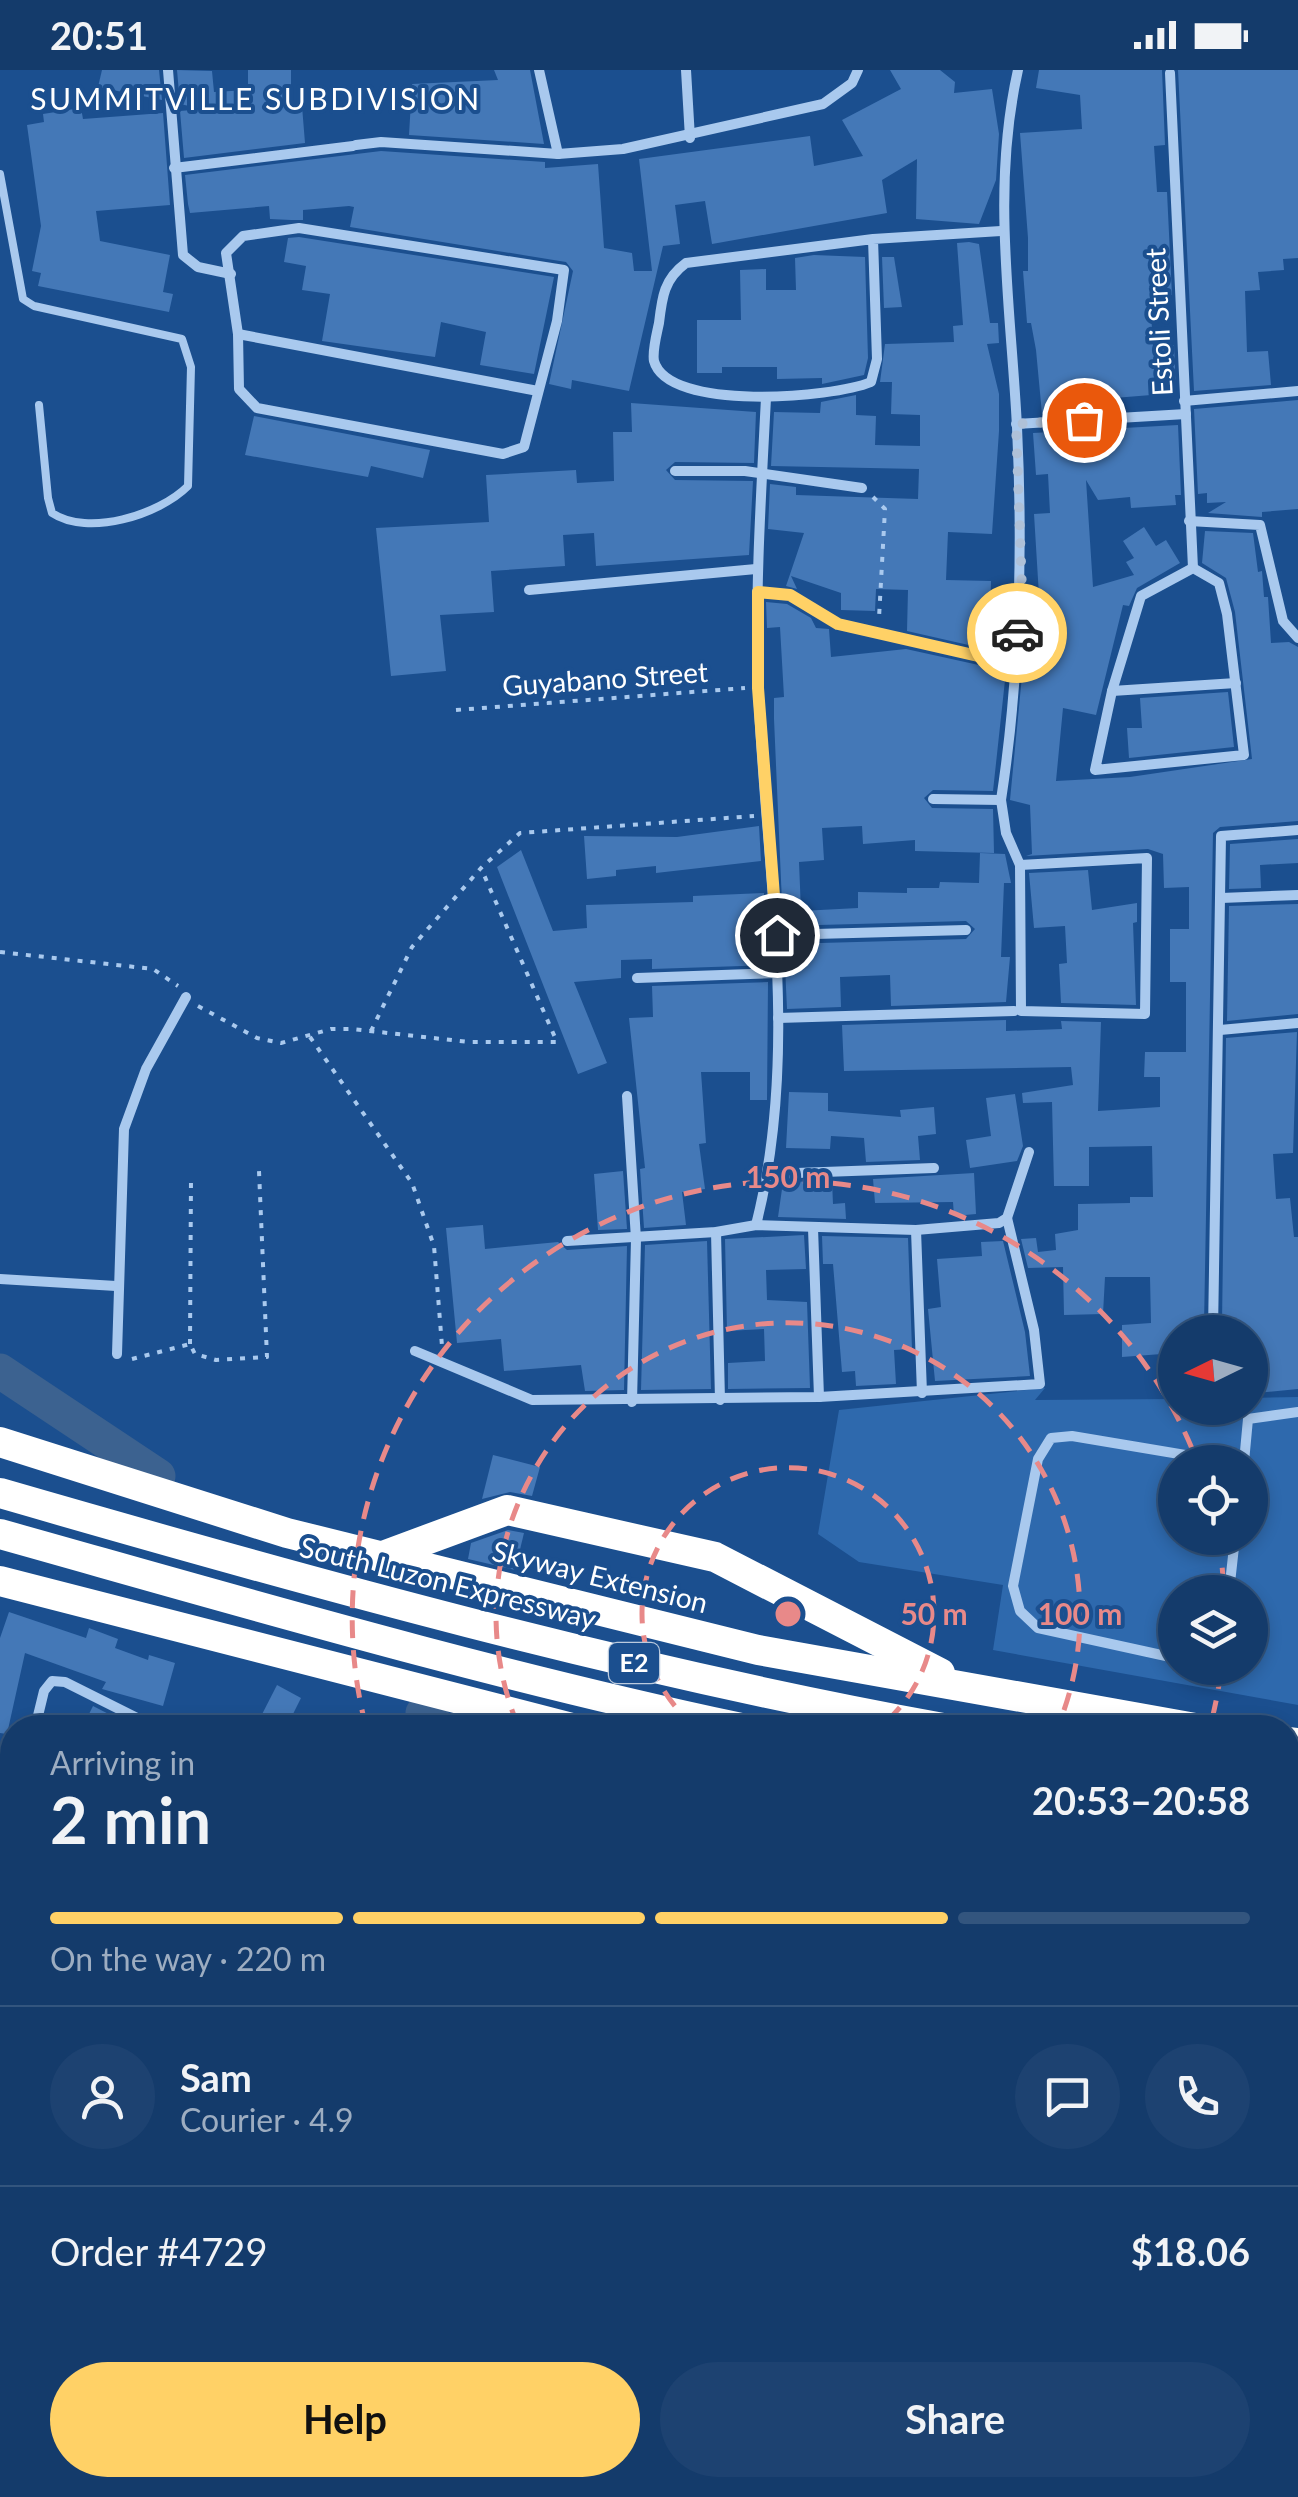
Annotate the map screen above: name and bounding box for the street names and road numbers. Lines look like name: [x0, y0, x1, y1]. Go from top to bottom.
street label: Estoli Street: [1137, 247, 1179, 397]
street label: Guyabano Street: [501, 654, 709, 702]
street label: South Luzon Expressway: [297, 1529, 600, 1635]
street label: Skyway Extension: [489, 1533, 711, 1619]
road number: E2: [609, 1643, 659, 1683]

